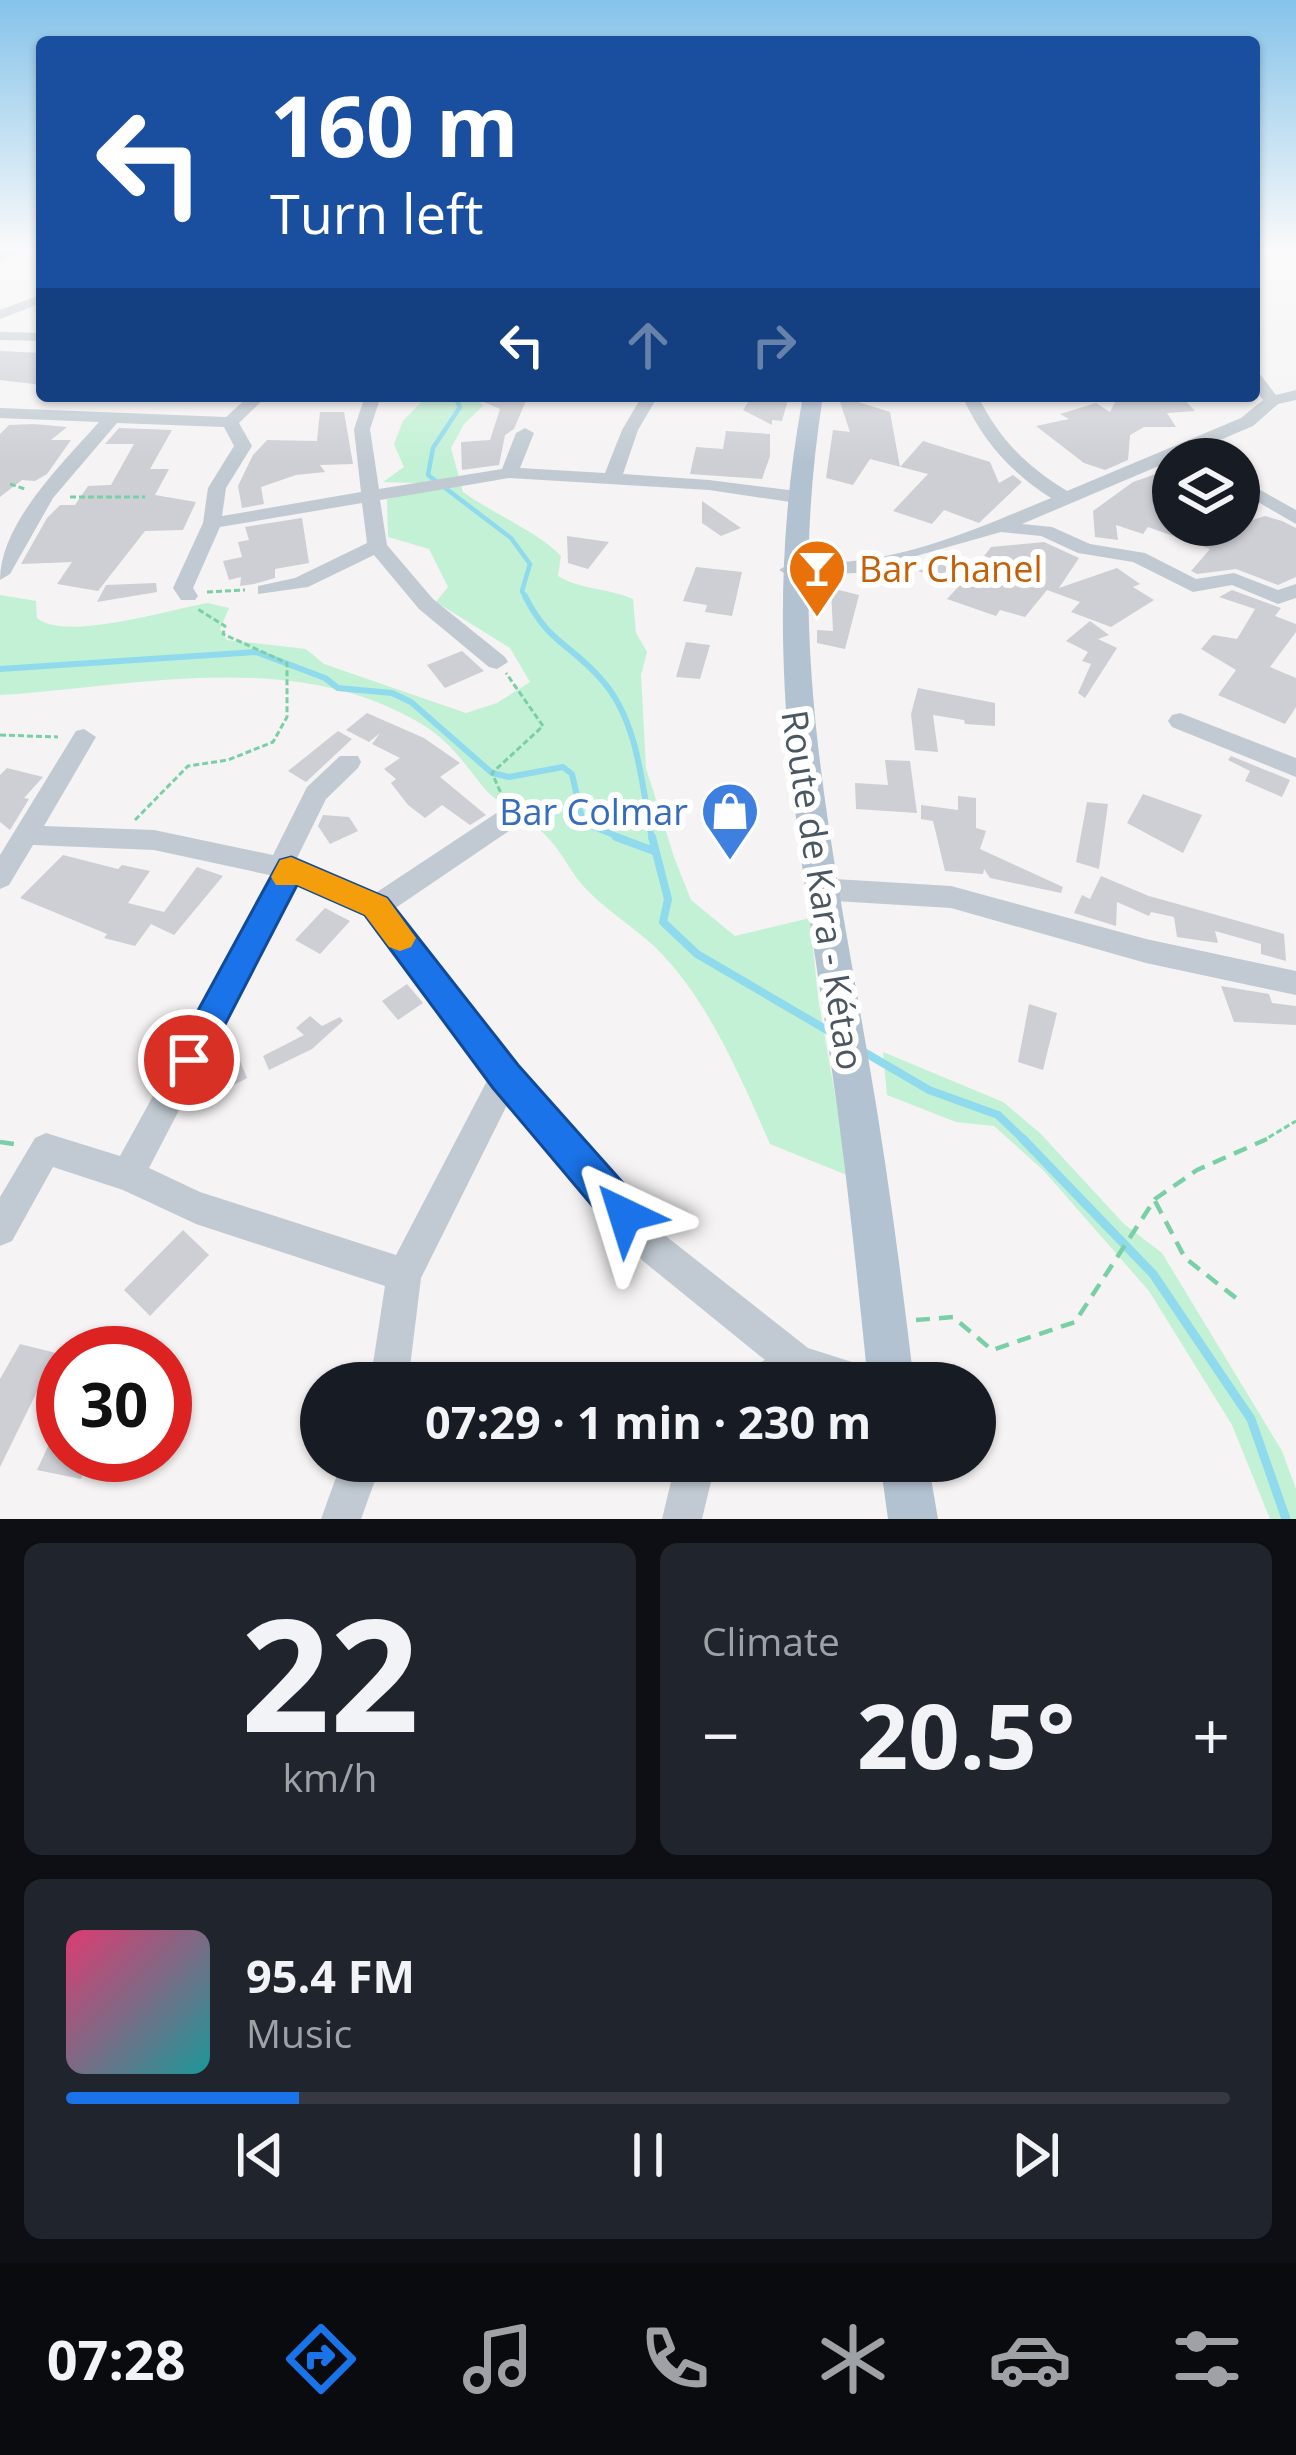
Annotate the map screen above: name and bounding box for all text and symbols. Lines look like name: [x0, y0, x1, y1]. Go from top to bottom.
text: 160 m: [270, 67, 518, 182]
icon: left: [72, 84, 228, 240]
text: Turn left: [270, 176, 483, 250]
icon: left: [489, 312, 555, 378]
icon: ahead: [615, 312, 681, 378]
icon: right: [741, 312, 807, 378]
map controls: [1152, 438, 1260, 546]
button: layers: [1152, 438, 1260, 546]
bar icon: Bar Chanel: [786, 537, 848, 619]
place label: Bar Chanel: [859, 544, 1042, 593]
street label: Route de Kara - Kétao: [770, 707, 876, 1073]
shop icon: Bar Colmar: [699, 780, 761, 862]
place label: Bar Colmar: [499, 787, 688, 836]
pin: [138, 1009, 240, 1111]
icon: arrive: [156, 1027, 222, 1093]
position arrow: [562, 1152, 688, 1278]
speed limit sign: 30: [36, 1326, 192, 1482]
text: 07:29 · 1 min · 230 m: [425, 1391, 871, 1452]
text: 22: [241, 1565, 419, 1778]
text: Climate: [702, 1614, 840, 1667]
text: 20.5°: [857, 1673, 1075, 1795]
text: −: [702, 1689, 740, 1779]
text: +: [1192, 1689, 1230, 1779]
text: km/h: [283, 1750, 377, 1803]
text: 95.4 FM: [246, 1945, 415, 2006]
text: Music: [246, 2006, 352, 2059]
icon: previous: [227, 2122, 293, 2188]
icon: pause: [615, 2122, 681, 2188]
icon: next: [1003, 2122, 1069, 2188]
icon: directions: [279, 2317, 363, 2401]
icon: music: [456, 2317, 540, 2401]
icon: phone: [633, 2317, 717, 2401]
icon: climate: [811, 2317, 895, 2401]
icon: car: [988, 2317, 1072, 2401]
icon: filters: [1165, 2317, 1249, 2401]
text: 07:28: [47, 2322, 186, 2396]

